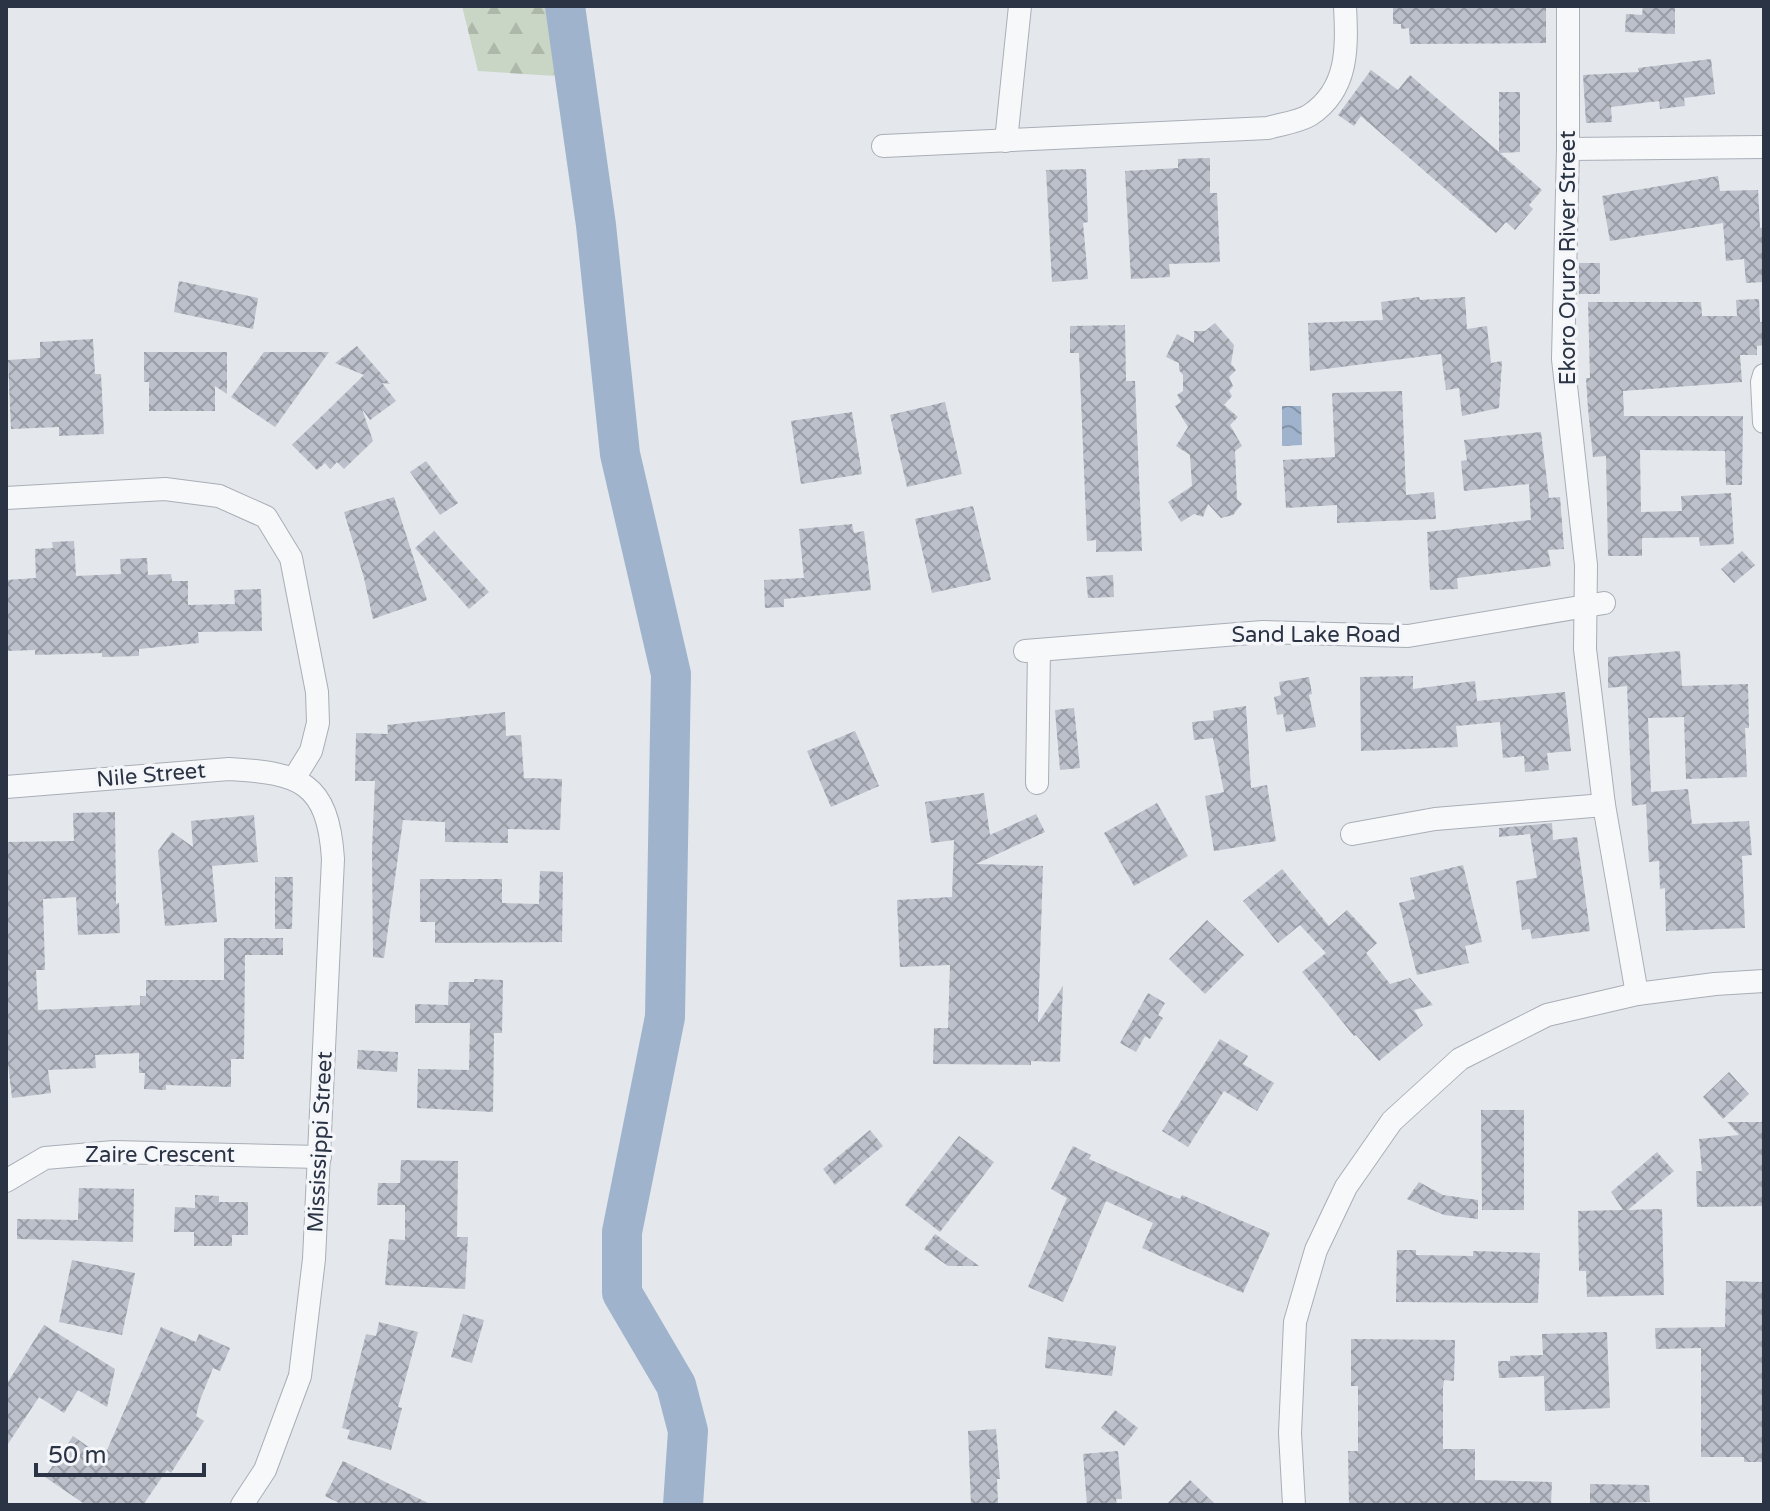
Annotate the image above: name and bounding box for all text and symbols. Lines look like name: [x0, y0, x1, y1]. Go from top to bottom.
street label: Ekoro Oruro River Street: [1555, 130, 1581, 386]
street label: Sand Lake Road: [1231, 622, 1401, 648]
street label: Nile Street: [95, 757, 207, 793]
street label: Mississippi Street: [302, 1051, 338, 1233]
street label: Zaire Crescent: [85, 1142, 235, 1168]
scale bar: [36, 1427, 204, 1477]
text: 50 m: [48, 1441, 106, 1470]

